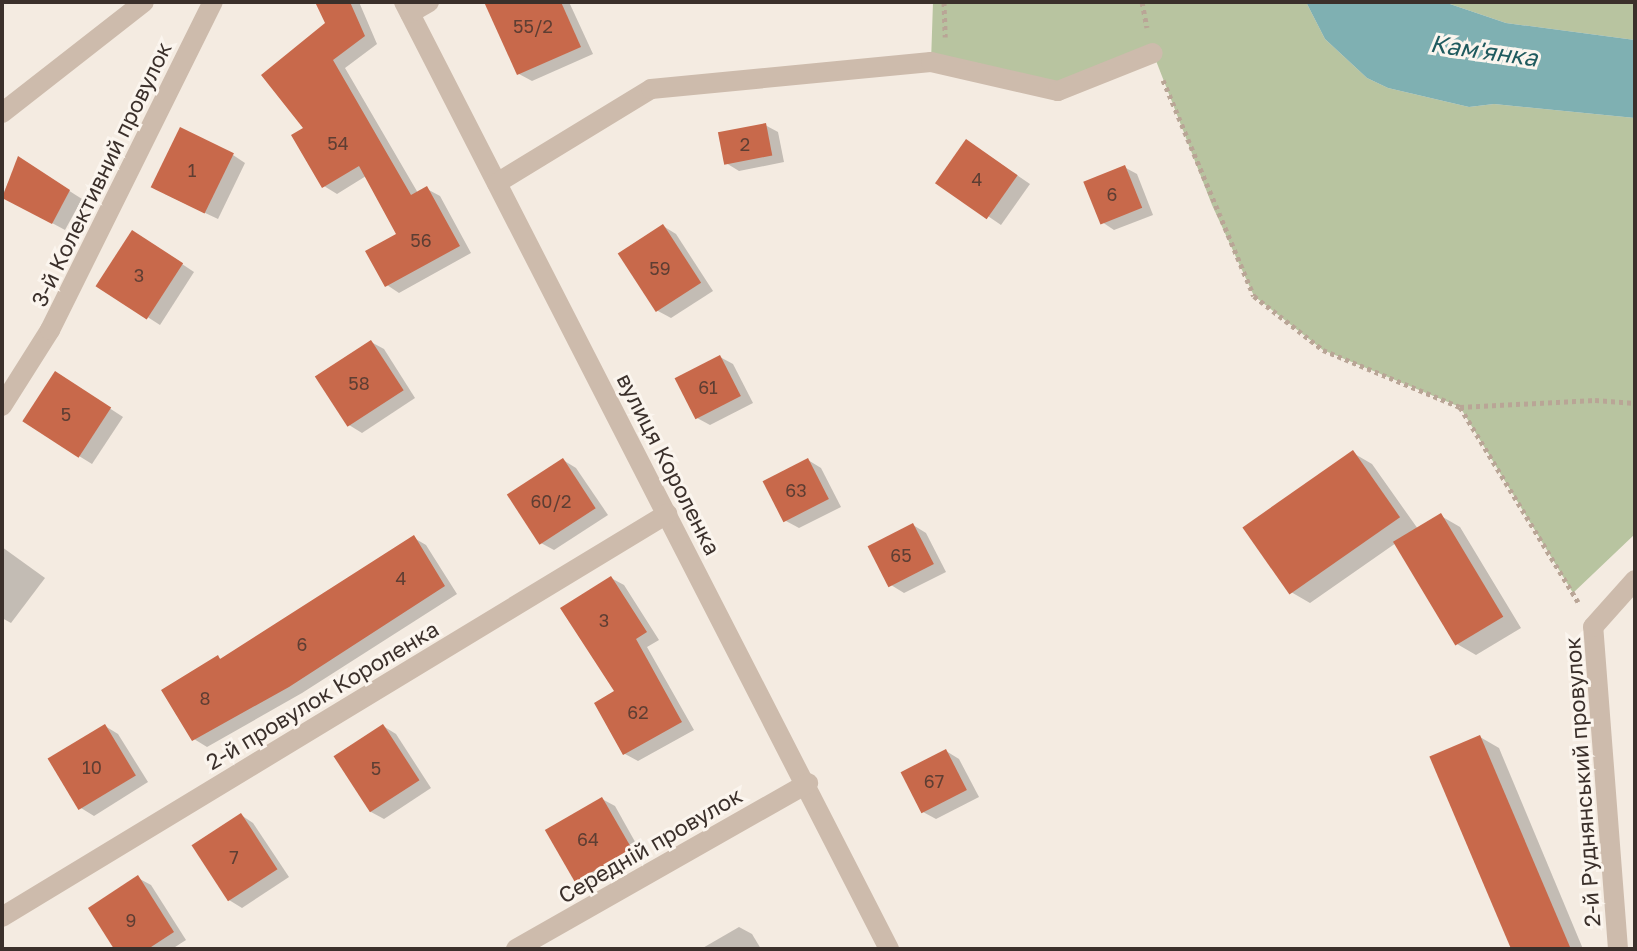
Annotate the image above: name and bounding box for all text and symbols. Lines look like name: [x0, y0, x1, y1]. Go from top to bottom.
house number: 55/2: [513, 15, 553, 37]
water label: Кам'янка: [1428, 28, 1540, 72]
street label: 3-й Колективний провулок: [25, 37, 177, 311]
house number: 54: [327, 132, 349, 154]
house number: 2: [740, 133, 750, 155]
house number: 1: [188, 159, 196, 181]
house number: 4: [972, 168, 982, 190]
house number: 6: [1107, 183, 1117, 205]
house number: 56: [410, 229, 432, 251]
house number: 59: [649, 257, 671, 279]
house number: 3: [134, 264, 144, 286]
street label: вулиця Короленка: [612, 369, 726, 559]
house number: 58: [348, 372, 370, 394]
house number: 61: [698, 376, 718, 398]
house number: 5: [61, 403, 71, 425]
house number: 63: [785, 479, 807, 501]
house number: 60/2: [530, 490, 572, 512]
house number: 65: [890, 544, 912, 566]
house number: 4: [396, 567, 406, 589]
house number: 3: [599, 609, 609, 631]
street label: 2-й провулок Короленка: [201, 615, 443, 775]
house number: 6: [297, 633, 307, 655]
street label: 2-й Руднянський провулок: [1559, 636, 1605, 928]
house number: 8: [200, 687, 210, 709]
house number: 62: [627, 701, 649, 723]
house number: 10: [82, 756, 102, 778]
house number: 5: [371, 757, 381, 779]
house number: 67: [924, 770, 944, 792]
street label: Середній провулок: [553, 782, 747, 908]
house number: 64: [577, 828, 599, 850]
house number: 7: [229, 846, 239, 868]
house number: 9: [126, 909, 136, 931]

